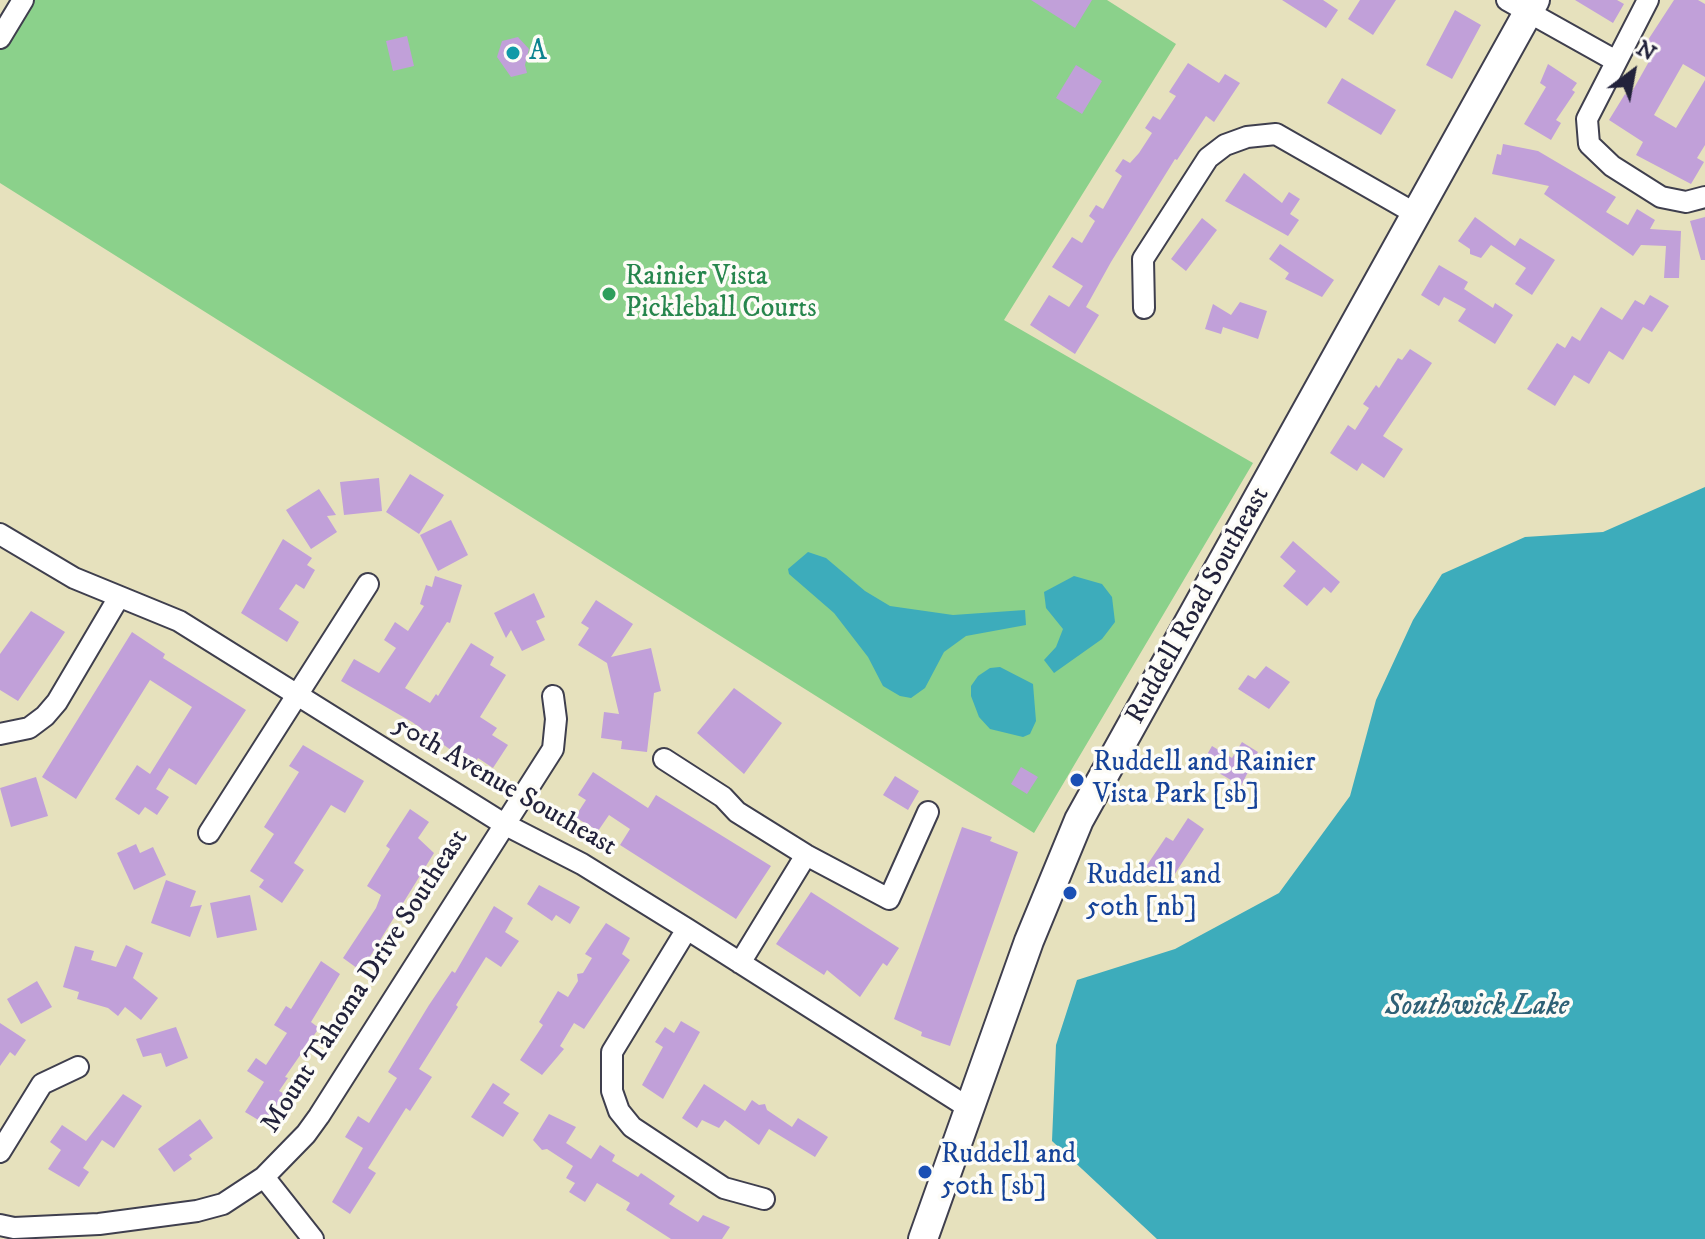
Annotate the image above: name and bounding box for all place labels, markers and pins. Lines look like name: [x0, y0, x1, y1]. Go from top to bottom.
place label: A: [529, 36, 547, 70]
marker: A: [504, 44, 522, 62]
place label: Rainier Vista Pickleball Courts: [625, 261, 817, 327]
marker: Rainier Vista Pickleball Courts: [600, 285, 618, 303]
place label: Ruddell and Rainier Vista Park [sb]: [1093, 747, 1316, 813]
marker: Ruddell and Rainier Vista Park [sb]: [1068, 771, 1086, 789]
place label: Ruddell and 50th [nb]: [1086, 860, 1221, 926]
marker: Ruddell and 50th [nb]: [1061, 884, 1079, 902]
place label: Ruddell and 50th [sb]: [941, 1139, 1076, 1205]
marker: Ruddell and 50th [sb]: [916, 1163, 934, 1181]

